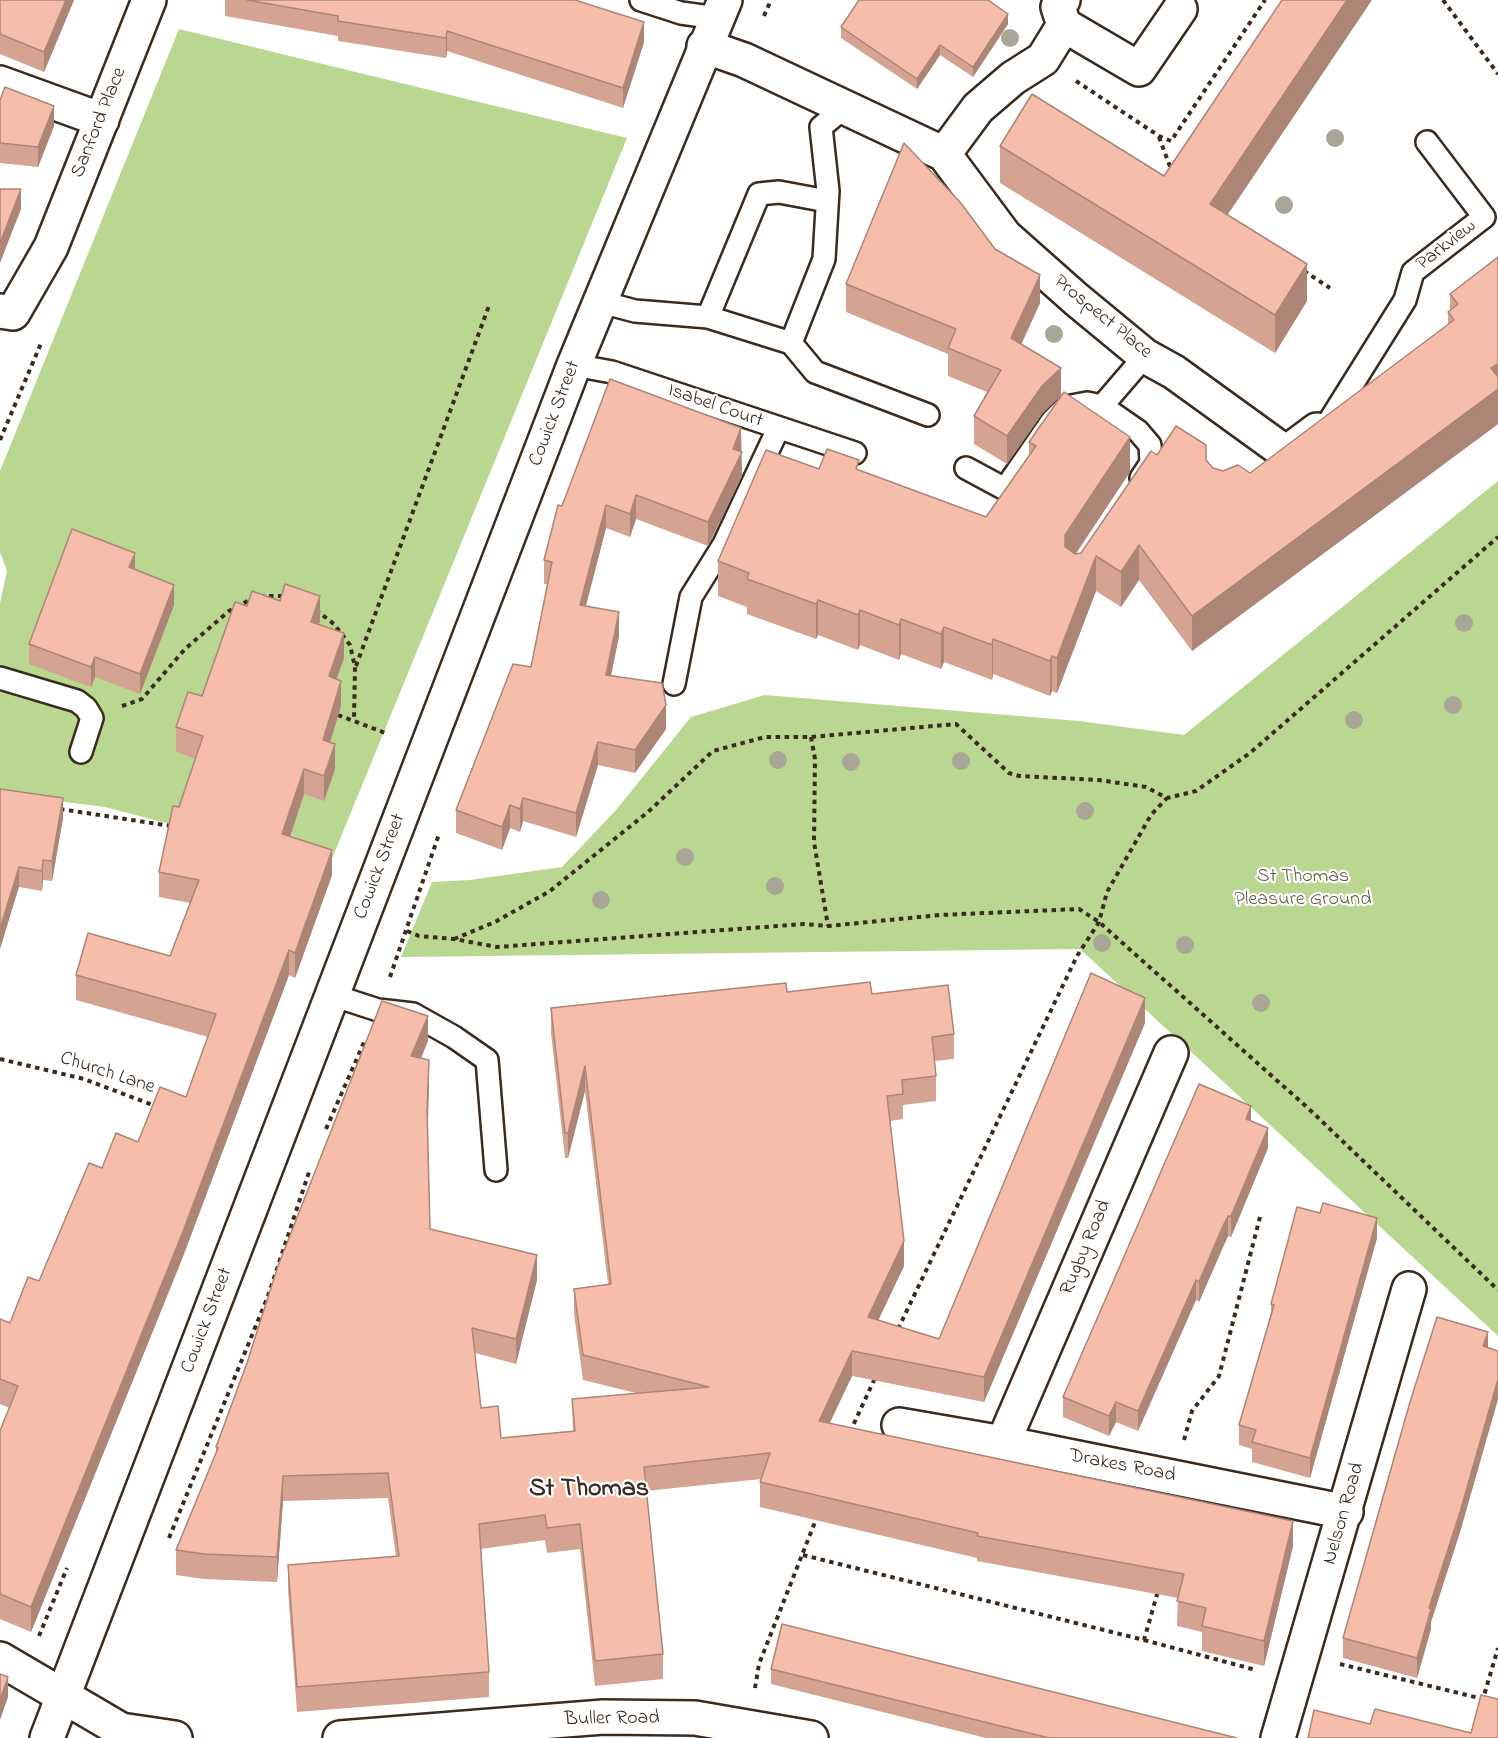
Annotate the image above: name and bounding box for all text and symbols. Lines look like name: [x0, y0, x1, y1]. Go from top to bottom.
street label: Sanford Place: [67, 64, 133, 182]
street label: Parkview: [1412, 215, 1482, 277]
street label: Prospect Place: [1048, 271, 1156, 365]
street label: Cowick Street: [525, 358, 587, 470]
street label: Isabel Court: [664, 379, 766, 435]
street label: Cowick Street: [350, 811, 412, 923]
park label: St Thomas Pleasure Ground: [1235, 866, 1371, 913]
street label: Church Lane: [56, 1047, 158, 1101]
street label: Rugby Road: [1056, 1197, 1118, 1299]
street label: Cowick Street: [177, 1265, 239, 1377]
street label: Drakes Road: [1067, 1445, 1177, 1489]
street label: Nelson Road: [1319, 1460, 1371, 1568]
district label: St Thomas: [529, 1475, 649, 1507]
street label: Buller Road: [564, 1707, 660, 1733]

